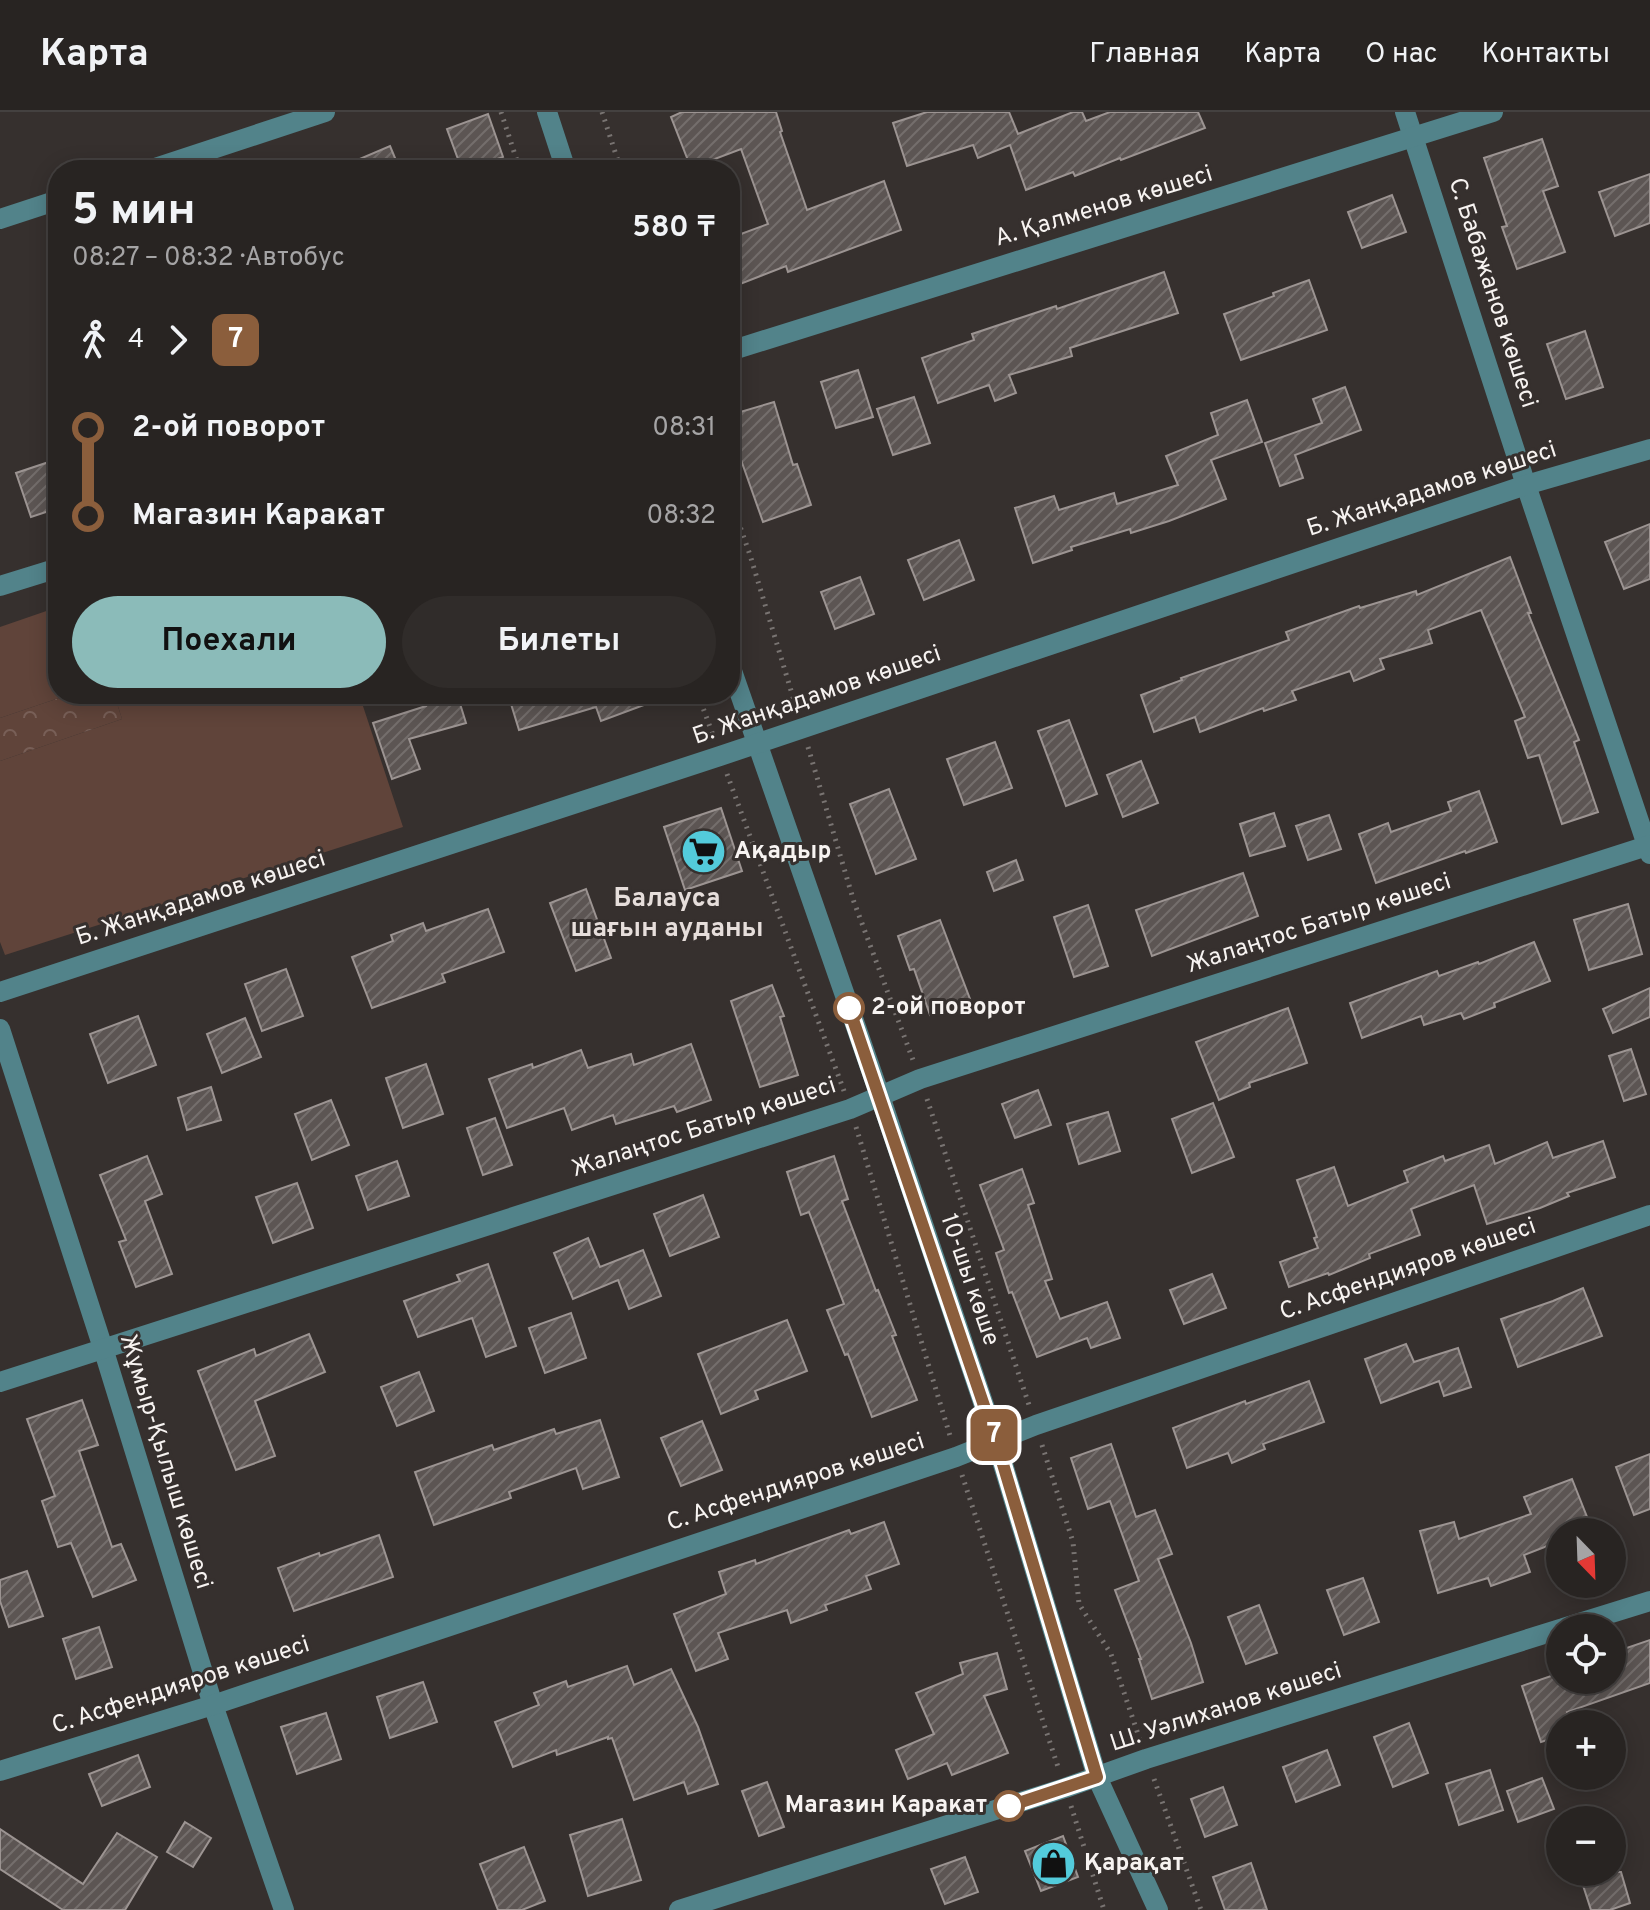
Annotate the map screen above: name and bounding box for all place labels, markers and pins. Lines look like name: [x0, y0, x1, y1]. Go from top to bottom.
supermarket icon: Ақадыр: [679, 828, 727, 876]
place label: Ақадыр: [734, 837, 831, 867]
marker: 2-ой поворот: [834, 993, 864, 1023]
place label: 2-ой поворот: [871, 993, 1025, 1023]
place label: Магазин Каракат: [785, 1791, 987, 1821]
marker: Магазин Каракат: [994, 1791, 1024, 1821]
shop icon: Қарақат: [1029, 1840, 1077, 1888]
place label: Қарақат: [1084, 1849, 1184, 1879]

